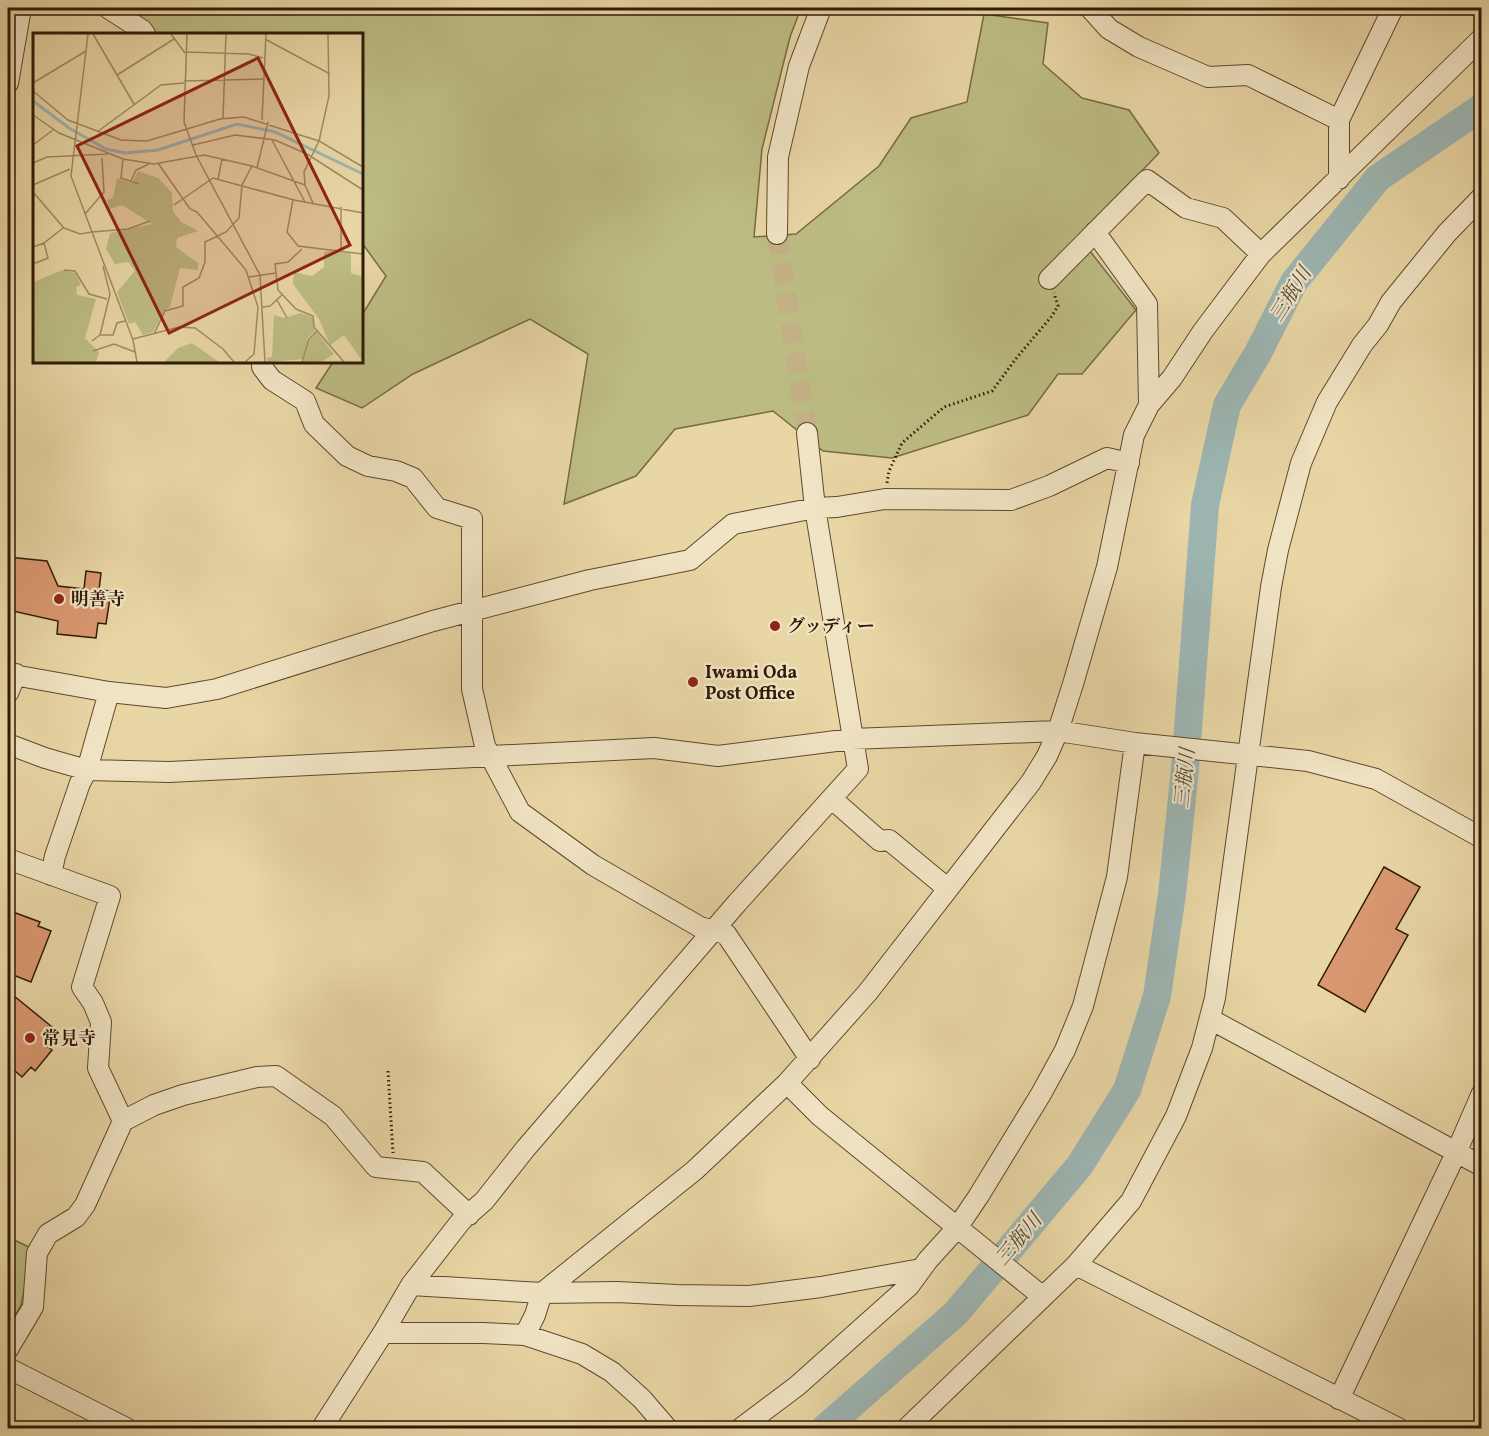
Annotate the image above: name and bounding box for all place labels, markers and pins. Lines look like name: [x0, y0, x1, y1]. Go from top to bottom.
place label: 明善寺: [71, 588, 125, 613]
marker: 明善寺: [52, 592, 66, 606]
place label: グッディー: [787, 615, 875, 640]
marker: グッディー: [768, 619, 782, 633]
place label: Iwami Oda Post Office: [705, 661, 797, 707]
marker: Iwami Oda Post Office: [686, 675, 700, 689]
place label: 常見寺: [42, 1027, 96, 1052]
marker: 常見寺: [23, 1031, 37, 1045]

